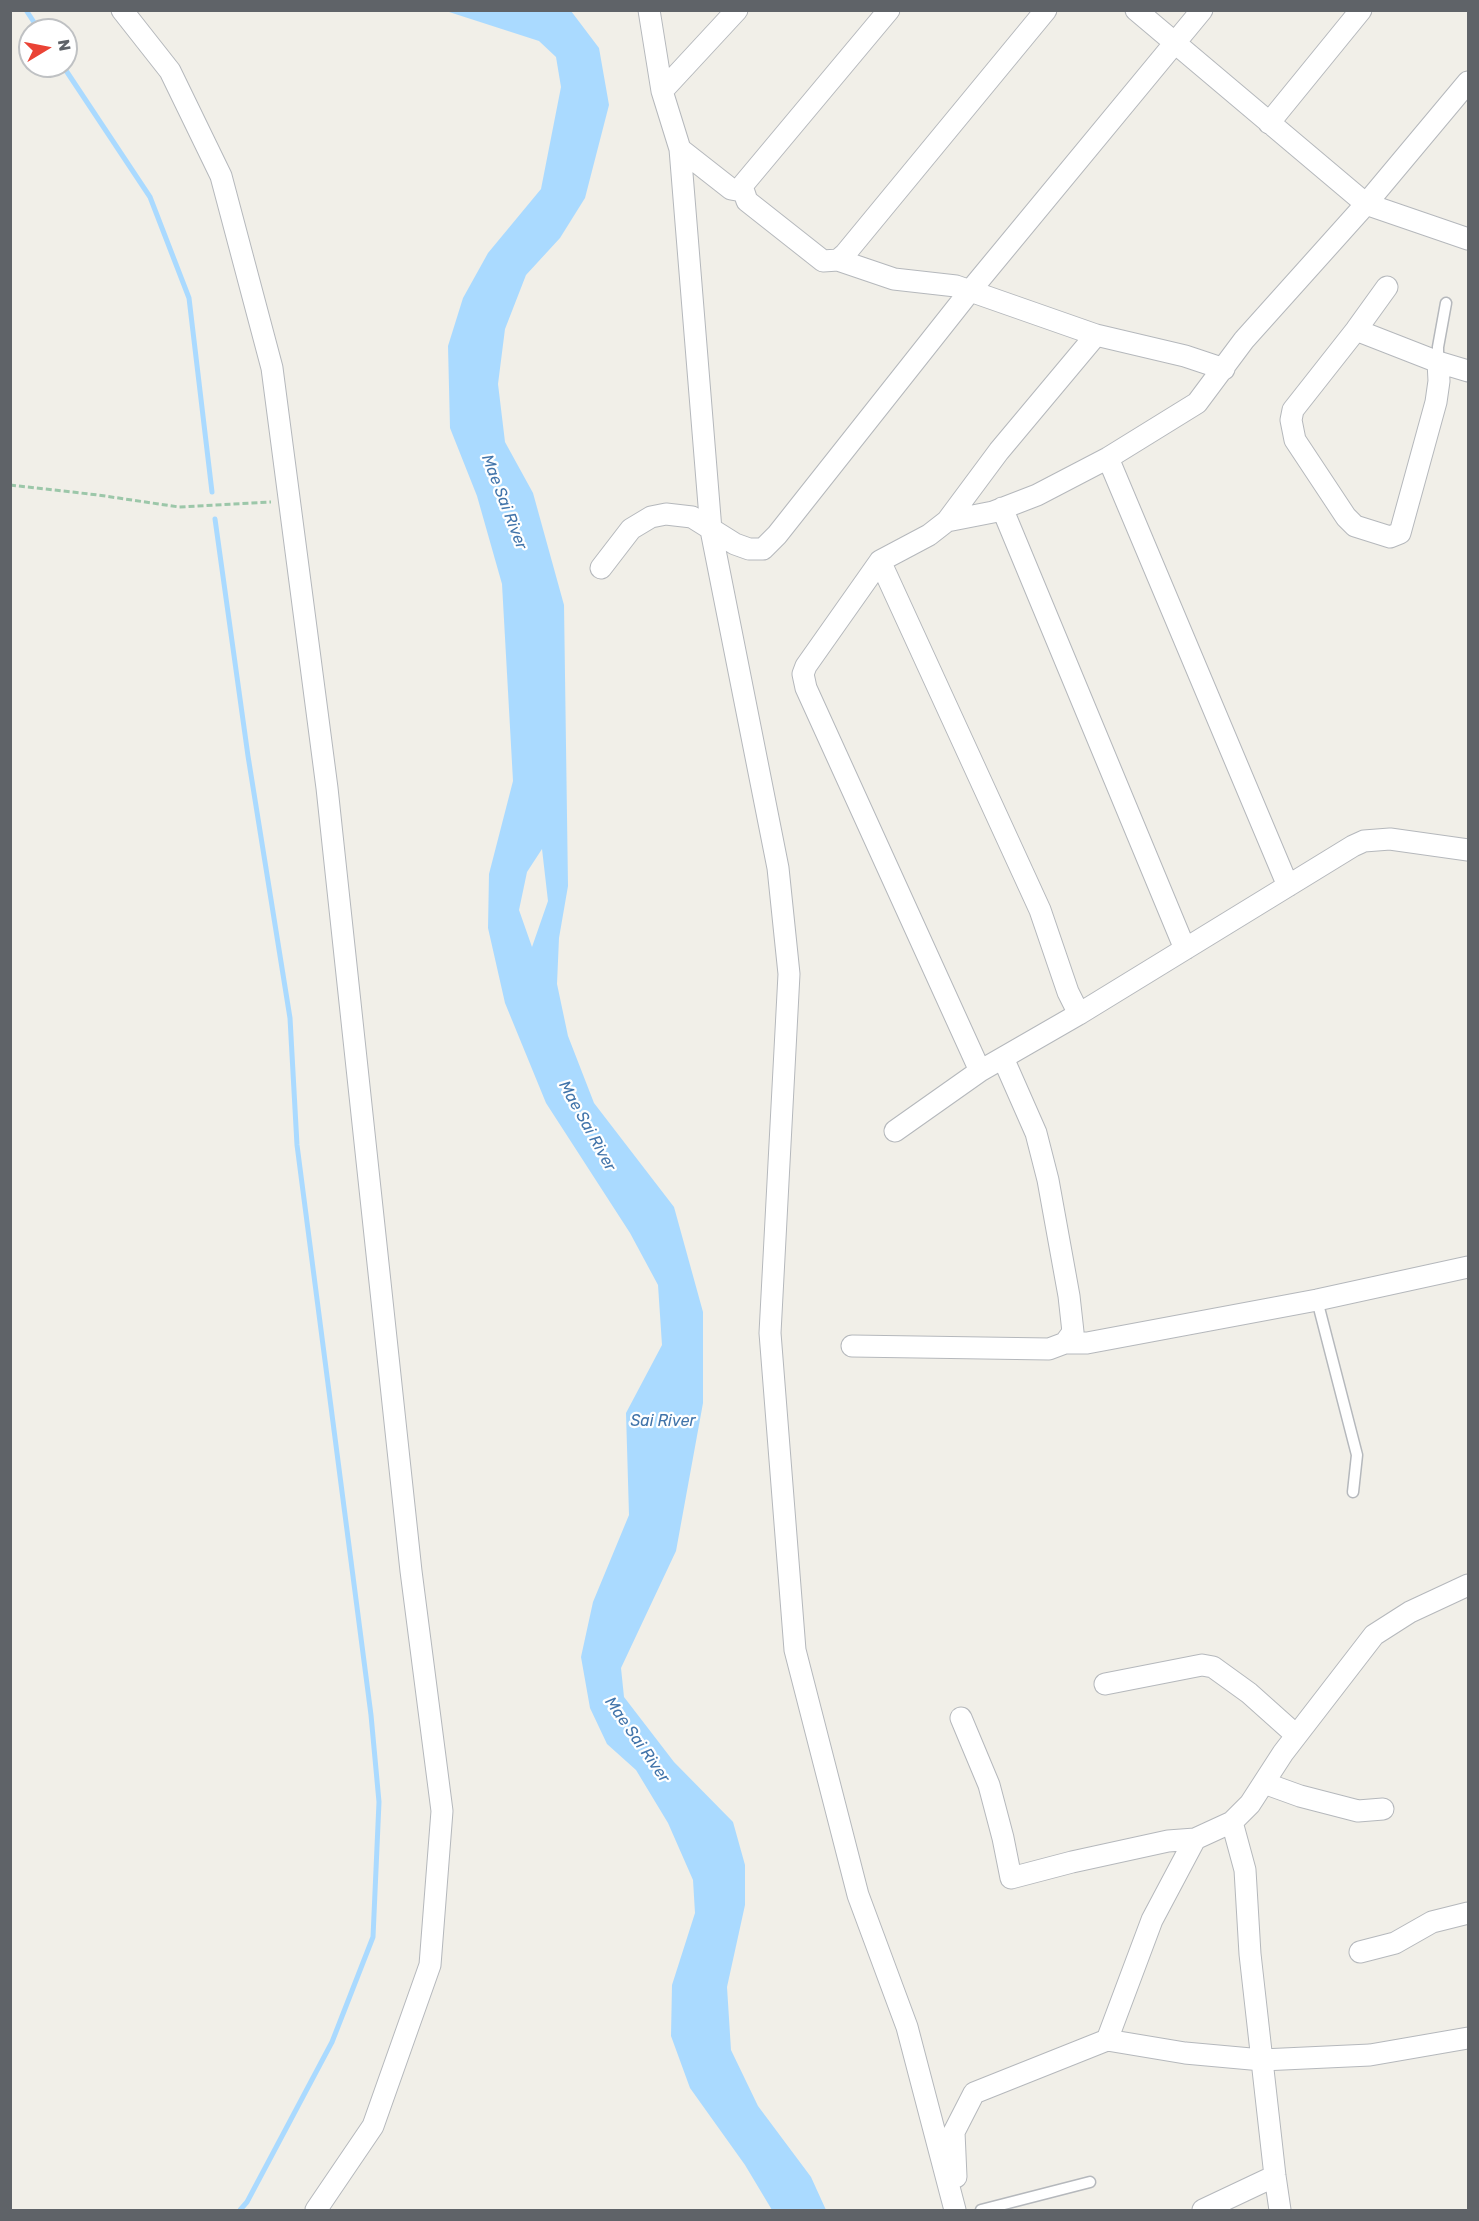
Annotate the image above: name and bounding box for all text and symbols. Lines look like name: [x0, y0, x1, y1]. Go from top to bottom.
north arrow: [18, 18, 78, 78]
text: N: [54, 38, 75, 52]
water label: Mae Sai River: [477, 452, 531, 552]
water label: Mae Sai River: [554, 1078, 620, 1174]
water label: Sai River: [630, 1411, 696, 1431]
water label: Mae Sai River: [600, 1693, 674, 1787]

